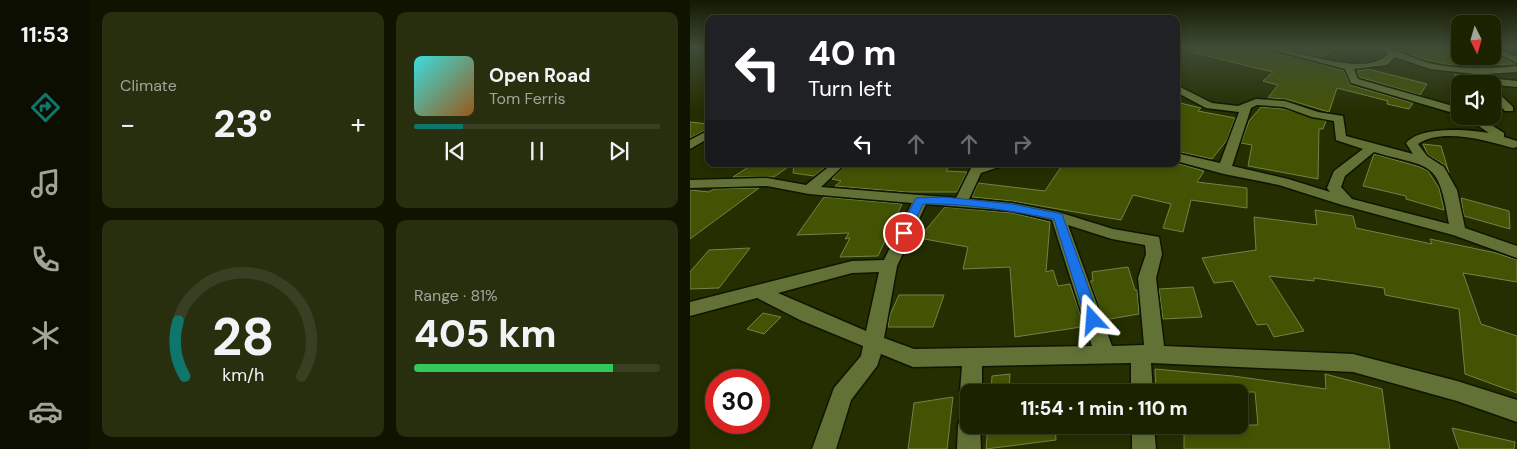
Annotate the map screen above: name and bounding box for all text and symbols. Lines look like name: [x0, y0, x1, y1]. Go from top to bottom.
north arrow: [1451, 15, 1501, 65]
map controls: [1451, 15, 1501, 125]
text: 11:53: [21, 20, 69, 49]
text: 40 m: [808, 30, 897, 76]
icon: left: [725, 35, 790, 100]
text: Open Road: [489, 63, 591, 88]
text: Turn left: [808, 74, 892, 103]
text: Climate: [120, 75, 177, 96]
button: sound: [1451, 75, 1501, 125]
text: Tom Ferris: [489, 88, 566, 109]
icon: directions: [28, 90, 63, 125]
text: 23°: [214, 99, 272, 149]
text: −: [120, 106, 135, 143]
text: +: [351, 106, 366, 143]
icon: left: [849, 130, 877, 158]
icon: ahead: [902, 130, 930, 158]
icon: ahead: [955, 130, 983, 158]
icon: right: [1008, 130, 1036, 158]
icon: previous: [441, 137, 469, 165]
icon: pause: [523, 137, 551, 165]
icon: next: [605, 137, 633, 165]
icon: music: [28, 166, 63, 201]
pin: [883, 212, 925, 254]
icon: arrive: [890, 219, 918, 247]
icon: phone: [28, 242, 63, 277]
text: Range · 81%: [414, 285, 498, 306]
position arrow: [1066, 293, 1118, 345]
text: 28: [212, 303, 274, 371]
text: 405 km: [414, 309, 556, 359]
icon: climate: [28, 318, 63, 353]
text: km/h: [222, 363, 264, 387]
speed limit sign: 30: [705, 369, 770, 434]
icon: car: [28, 394, 63, 429]
text: 11:54 · 1 min · 110 m: [1021, 396, 1187, 421]

